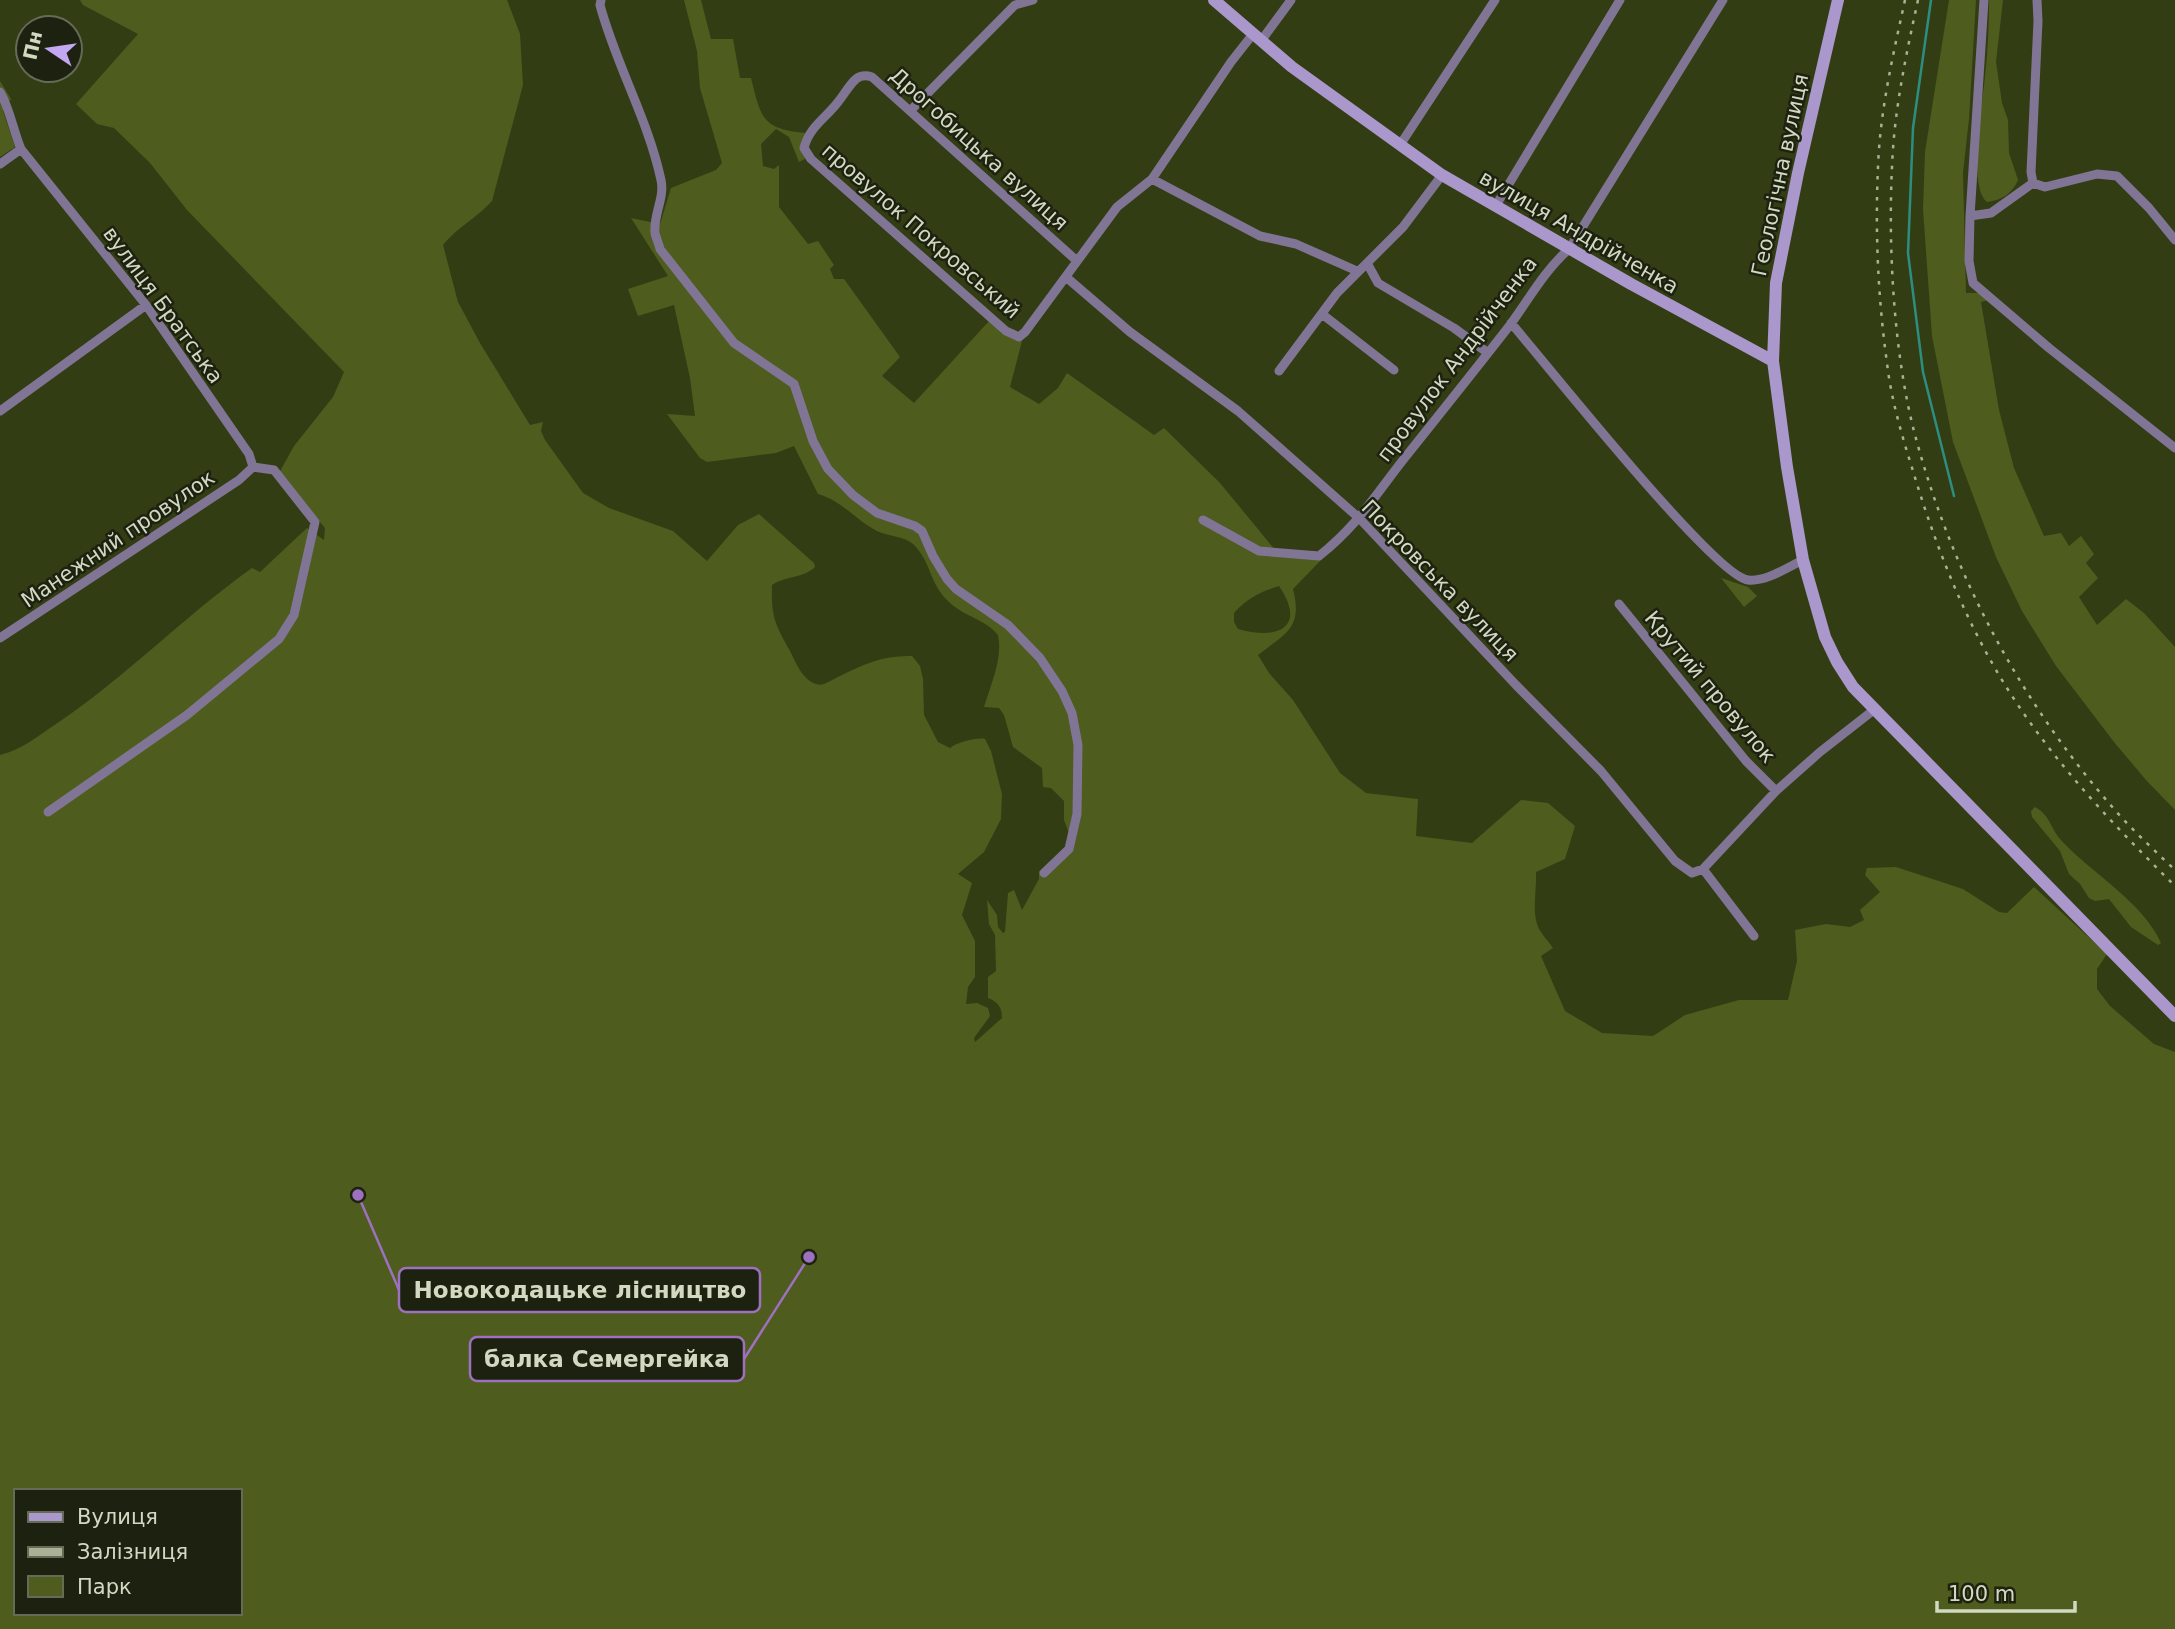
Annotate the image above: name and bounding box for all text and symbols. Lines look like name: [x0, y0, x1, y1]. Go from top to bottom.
north arrow: [14, 14, 84, 84]
text: Пн: [18, 29, 46, 62]
street label: Дрогобицька вулиця: [885, 63, 1073, 235]
street label: Геологічна вулиця: [1747, 72, 1813, 278]
street label: провулок Покровський: [817, 139, 1025, 323]
street label: вулиця Андрійченка: [1475, 165, 1683, 299]
street label: вулиця Братська: [98, 222, 228, 388]
street label: провулок Андрійченка: [1372, 252, 1542, 466]
street label: Манежний провулок: [17, 465, 219, 613]
street label: Покровська вулиця: [1357, 495, 1523, 667]
street label: Крутий провулок: [1640, 606, 1780, 768]
callout: Новокодацьке лісництво: [399, 1268, 760, 1312]
text: Новокодацьке лісництво: [414, 1277, 746, 1303]
callout: балка Семергейка: [470, 1337, 744, 1381]
text: балка Семергейка: [484, 1346, 730, 1372]
legend: [14, 1489, 242, 1615]
text: Вулиця: [77, 1505, 158, 1529]
text: Залізниця: [77, 1540, 188, 1564]
scale bar: [1937, 1570, 2075, 1614]
text: Парк: [77, 1575, 132, 1599]
text: 100 m: [1948, 1582, 2015, 1606]

